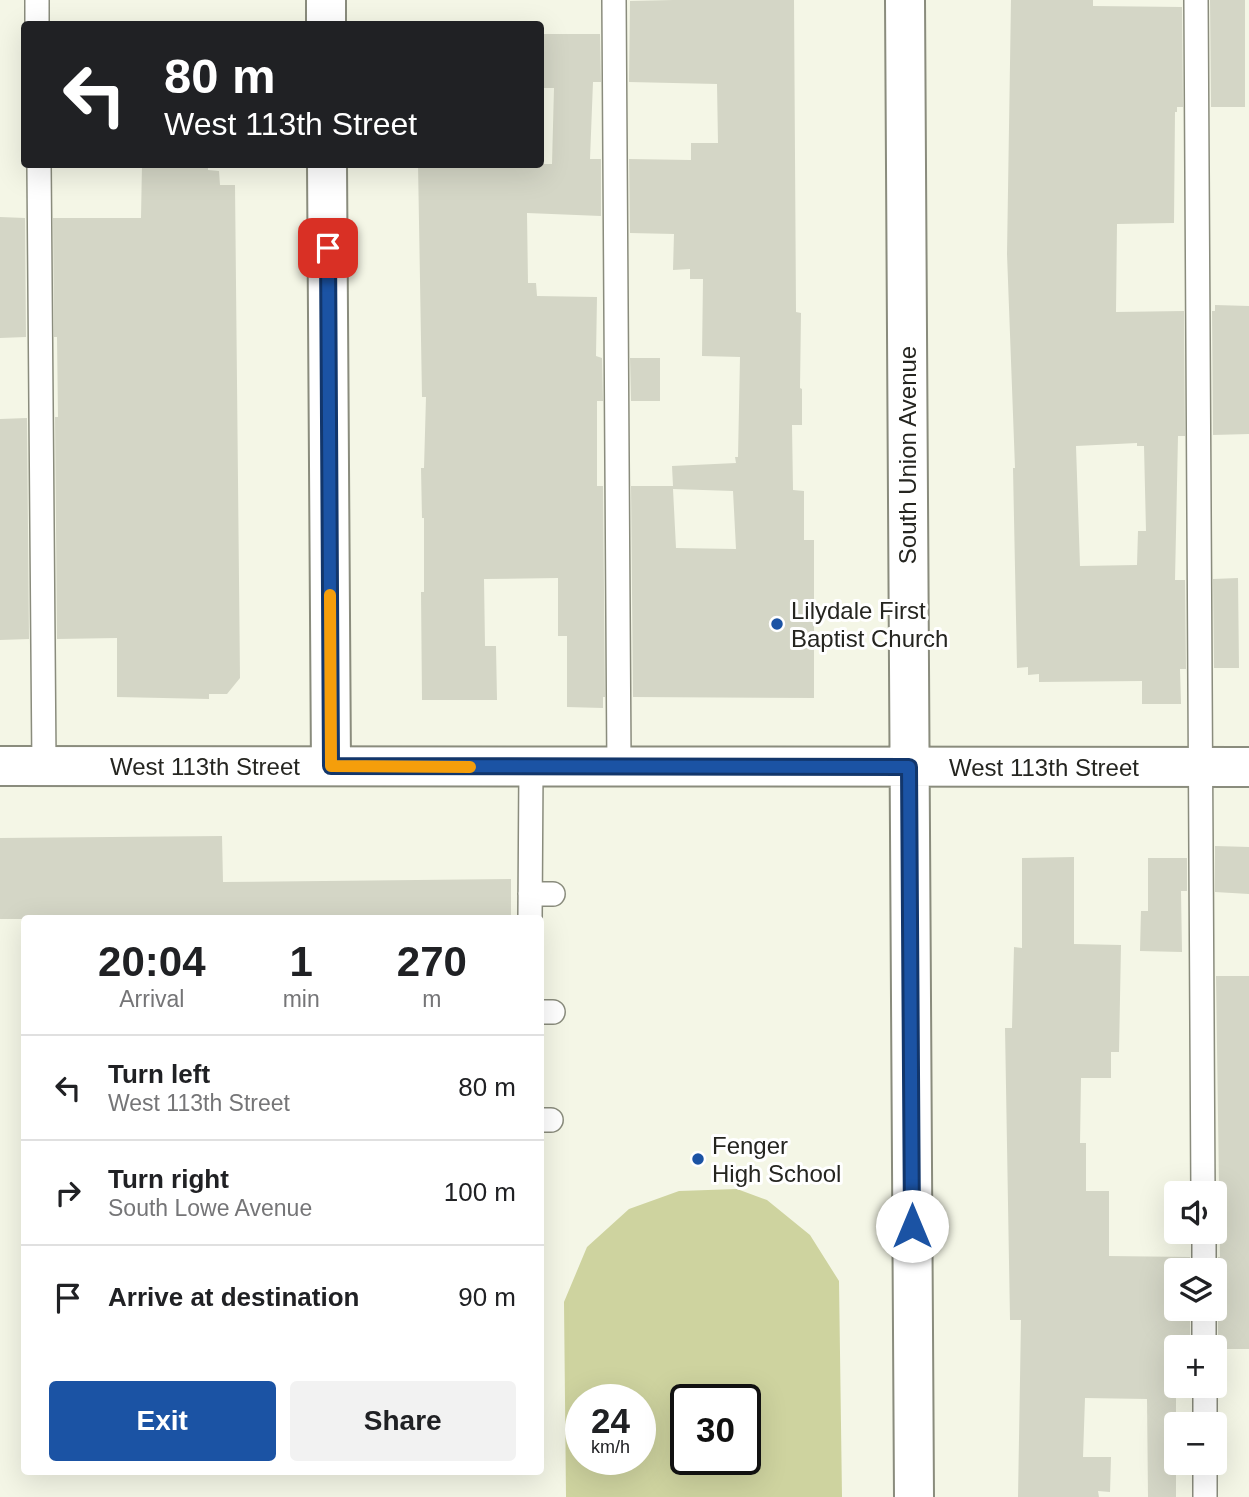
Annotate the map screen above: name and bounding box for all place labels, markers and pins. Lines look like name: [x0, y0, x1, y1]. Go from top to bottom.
pin: [298, 218, 358, 278]
place label: Lilydale First Baptist Church: [791, 597, 948, 652]
marker: Lilydale First Baptist Church: [769, 616, 785, 632]
place label: Fenger High School: [712, 1132, 841, 1187]
marker: Fenger High School: [690, 1151, 706, 1167]

